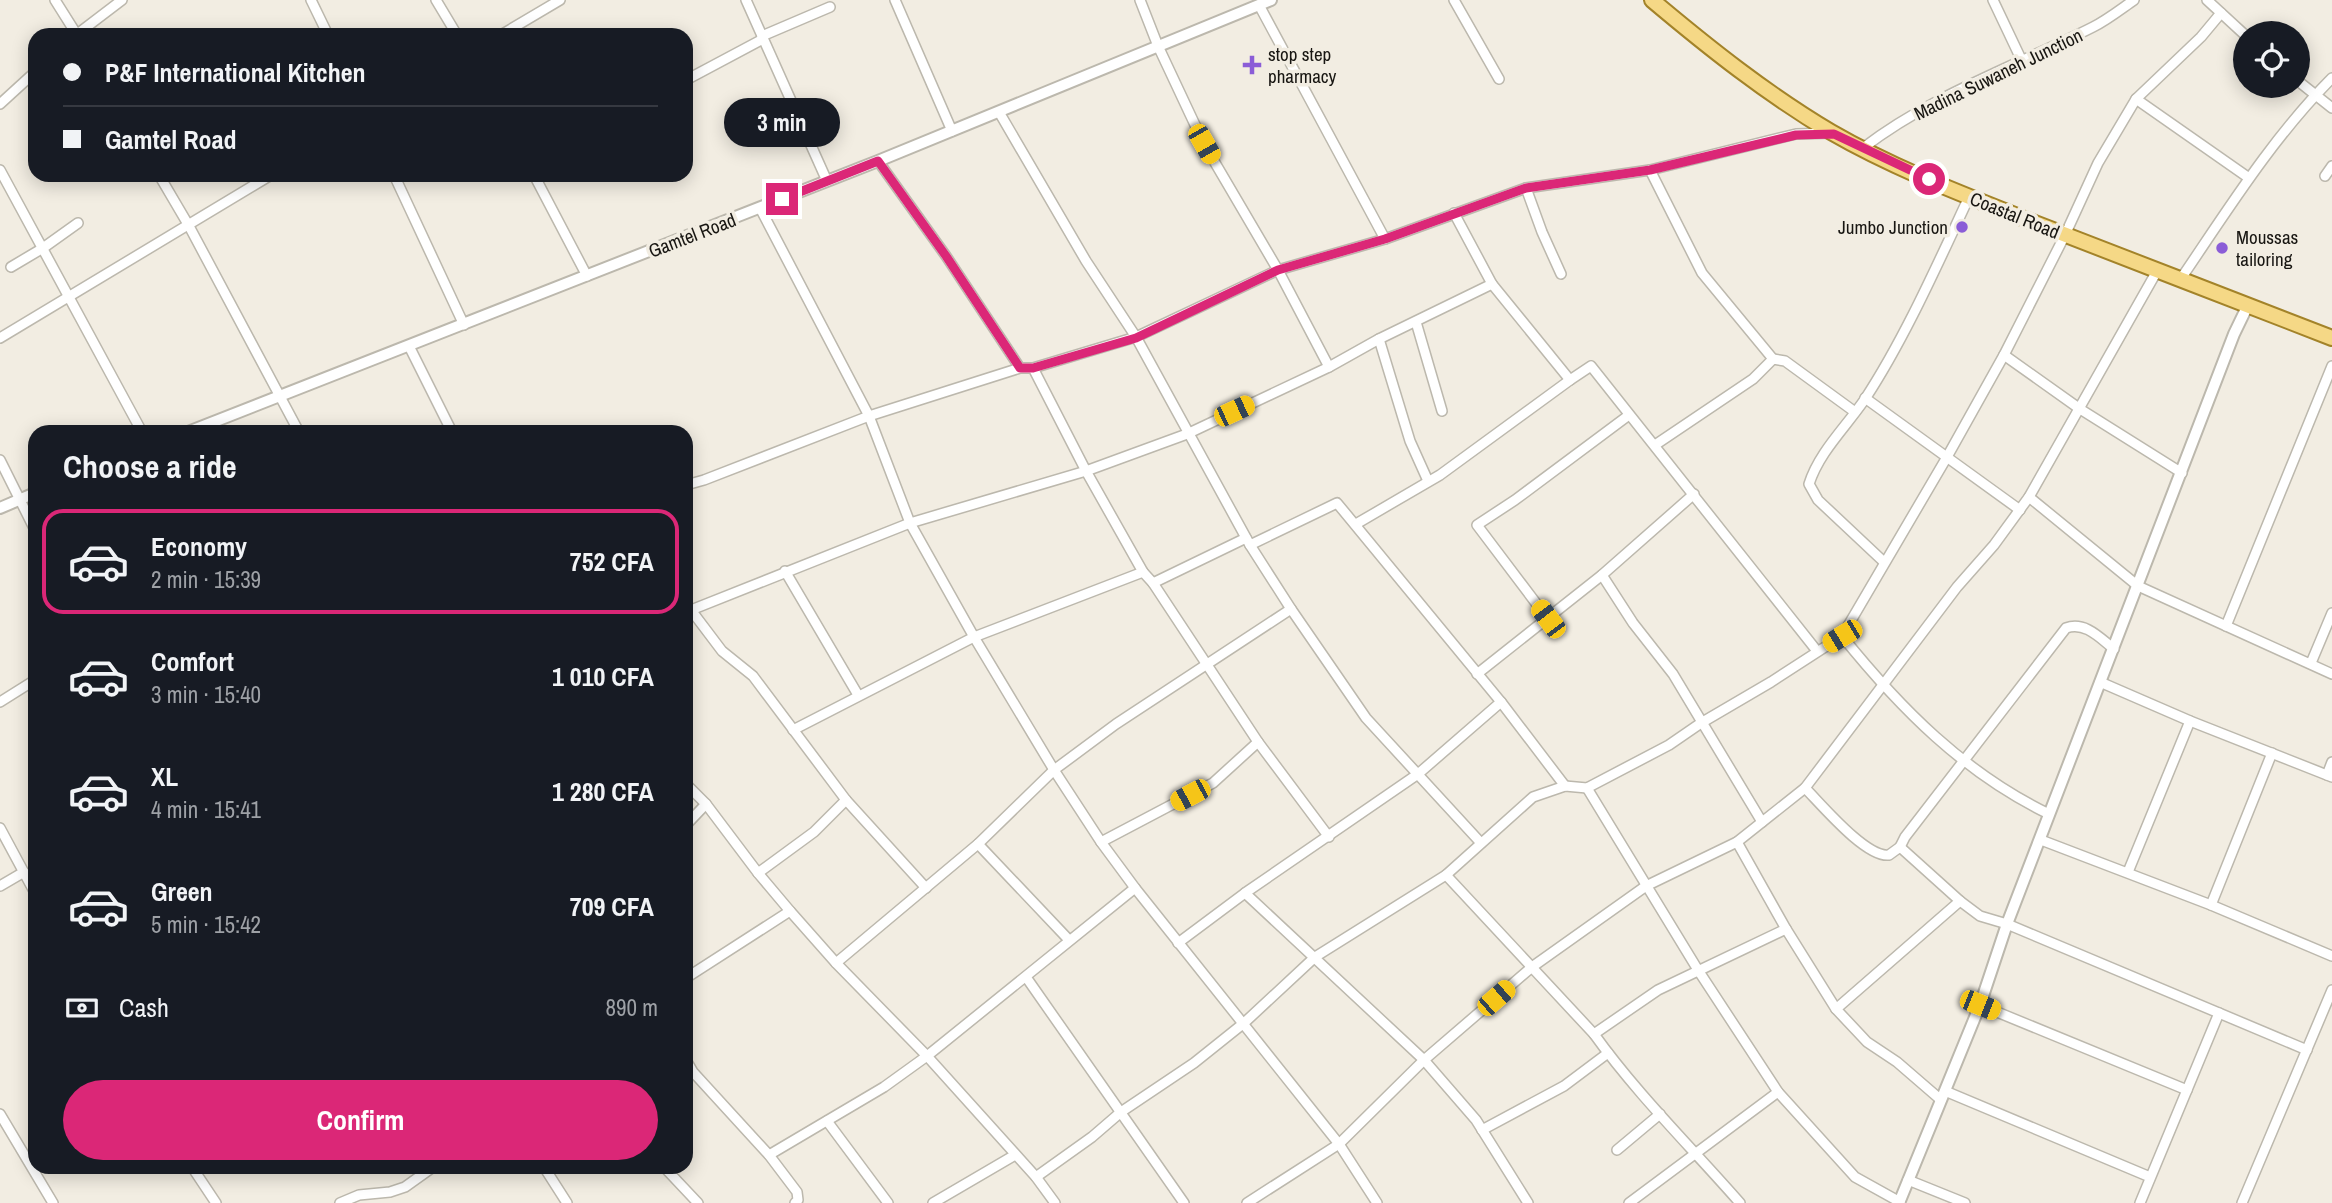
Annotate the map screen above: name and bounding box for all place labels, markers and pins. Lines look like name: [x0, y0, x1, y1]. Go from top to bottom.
place label: stop step pharmacy: [1268, 41, 1337, 89]
marker: stop step pharmacy: [1242, 55, 1262, 75]
place label: Jumbo Junction: [1838, 214, 1948, 240]
marker: Jumbo Junction: [1954, 219, 1970, 235]
place label: Moussas tailoring: [2236, 224, 2299, 272]
marker: Moussas tailoring: [2214, 240, 2230, 256]

